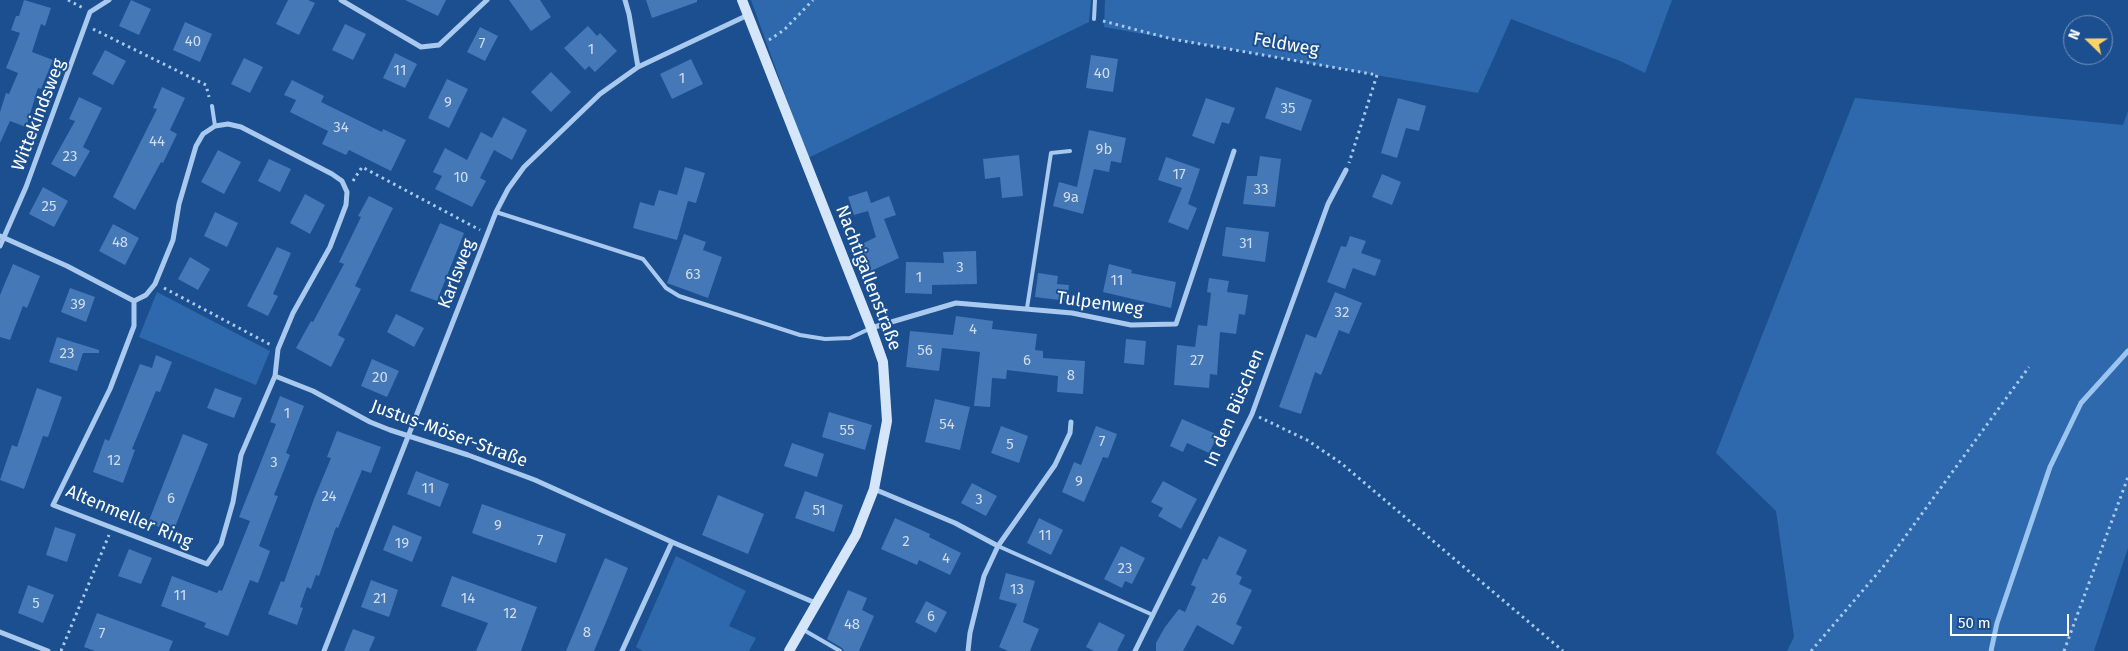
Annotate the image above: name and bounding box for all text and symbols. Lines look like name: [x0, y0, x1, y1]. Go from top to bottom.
north arrow: [2063, 15, 2113, 65]
text: N: [2065, 27, 2084, 42]
street label: Feldweg: [1252, 29, 1320, 61]
house number: 40: [185, 33, 201, 51]
house number: 7: [479, 35, 485, 53]
house number: 1: [588, 41, 594, 59]
street label: Wittekindsweg: [8, 56, 70, 174]
house number: 11: [394, 62, 406, 80]
house number: 40: [1094, 65, 1110, 83]
house number: 1: [679, 70, 685, 88]
house number: 9: [444, 94, 452, 112]
house number: 35: [1281, 100, 1295, 118]
house number: 34: [333, 119, 349, 137]
house number: 44: [149, 133, 165, 151]
house number: 9b: [1096, 141, 1112, 159]
house number: 23: [63, 148, 77, 166]
house number: 17: [1172, 166, 1186, 184]
house number: 10: [454, 169, 468, 187]
house number: 33: [1254, 181, 1268, 199]
house number: 9a: [1063, 189, 1079, 207]
house number: 25: [42, 198, 56, 216]
street label: Nachtigallenstraße: [830, 202, 906, 354]
house number: 48: [112, 234, 128, 252]
house number: 31: [1239, 235, 1253, 253]
street label: Karlsweg: [434, 236, 480, 312]
house number: 3: [956, 259, 964, 277]
house number: 63: [685, 266, 701, 284]
house number: 1: [916, 269, 922, 287]
house number: 11: [1111, 272, 1123, 290]
street label: Tulpenweg: [1055, 287, 1145, 321]
house number: 39: [70, 296, 86, 314]
house number: 32: [1335, 304, 1349, 322]
house number: 4: [969, 321, 977, 339]
house number: 56: [917, 342, 933, 360]
house number: 23: [60, 345, 74, 363]
street label: In den Büschen: [1200, 346, 1270, 470]
house number: 6: [1023, 352, 1031, 370]
house number: 27: [1190, 352, 1204, 370]
house number: 8: [1067, 367, 1075, 385]
house number: 20: [372, 369, 388, 387]
street label: Justus-Möser-Straße: [368, 396, 530, 472]
house number: 1: [284, 405, 290, 423]
house number: 54: [939, 416, 955, 434]
house number: 55: [840, 422, 854, 440]
house number: 7: [1099, 433, 1105, 451]
house number: 5: [1006, 436, 1014, 454]
house number: 12: [107, 452, 121, 470]
house number: 3: [270, 454, 278, 472]
house number: 9: [1075, 473, 1083, 491]
house number: 11: [422, 480, 434, 498]
street label: Altenmeller Ring: [63, 481, 195, 553]
house number: 24: [322, 488, 336, 506]
house number: 6: [167, 490, 175, 508]
house number: 3: [975, 491, 983, 509]
house number: 51: [812, 502, 826, 520]
house number: 9: [494, 517, 502, 535]
house number: 11: [1039, 527, 1051, 545]
house number: 7: [537, 532, 543, 550]
house number: 2: [902, 533, 910, 551]
house number: 19: [395, 535, 409, 553]
house number: 4: [942, 550, 950, 568]
house number: 23: [1118, 560, 1132, 578]
house number: 13: [1010, 581, 1024, 599]
house number: 11: [174, 587, 186, 605]
house number: 21: [373, 590, 387, 608]
house number: 14: [461, 590, 475, 608]
house number: 26: [1211, 590, 1227, 608]
house number: 5: [32, 595, 40, 613]
scale bar: [1953, 604, 2072, 636]
house number: 12: [503, 605, 517, 623]
house number: 6: [927, 608, 935, 626]
text: 50 m: [1958, 614, 1991, 632]
house number: 48: [844, 616, 860, 634]
house number: 8: [583, 624, 591, 642]
house number: 7: [99, 625, 105, 643]

